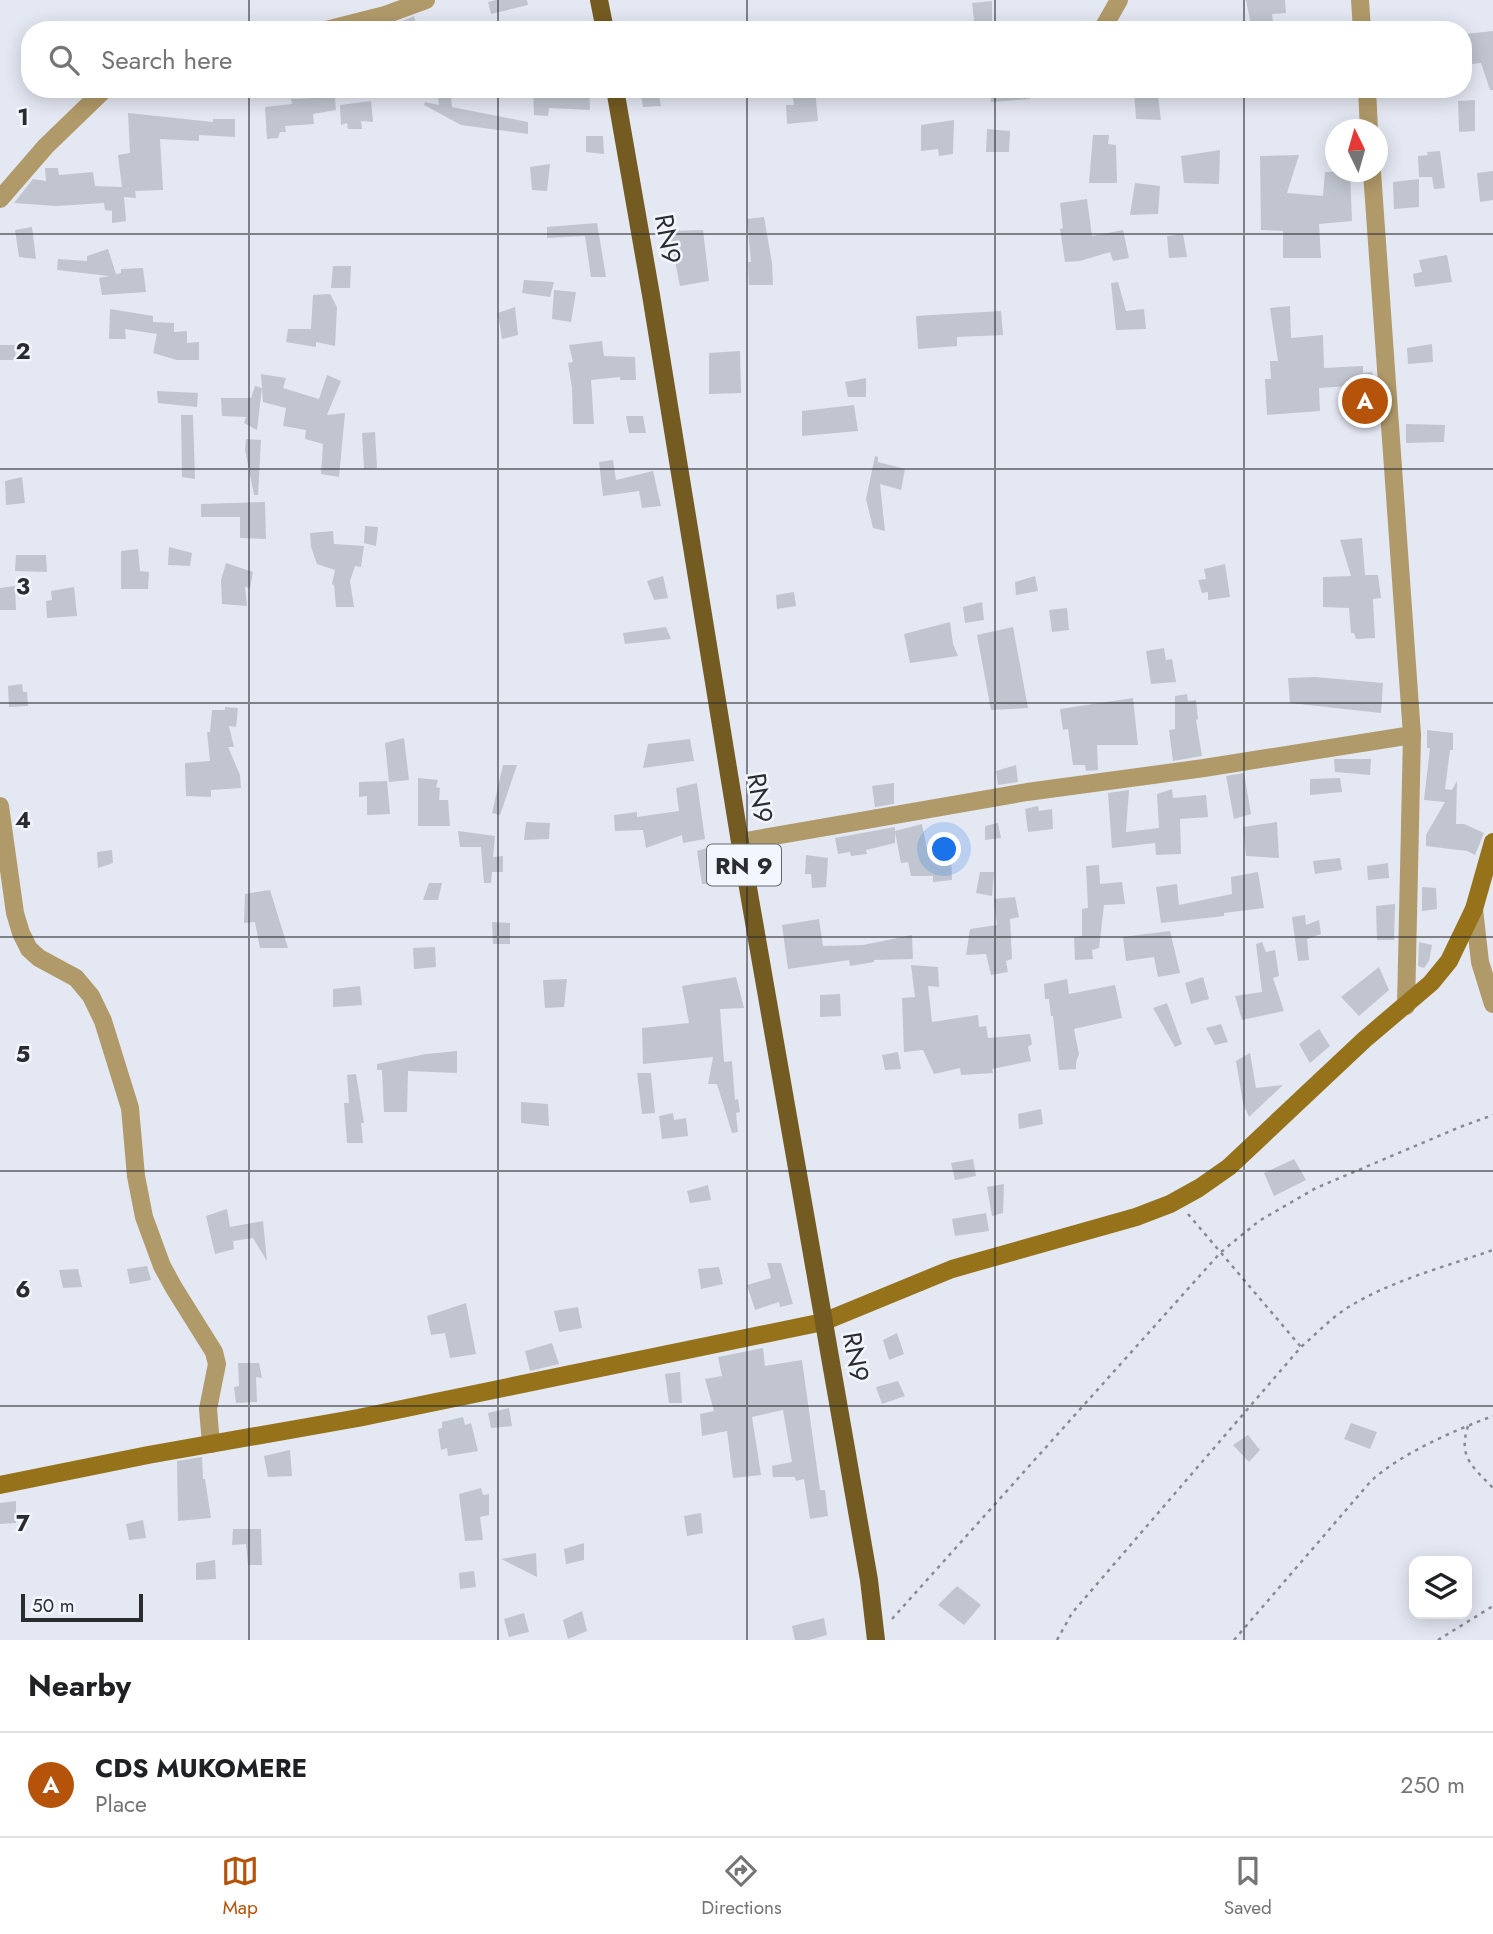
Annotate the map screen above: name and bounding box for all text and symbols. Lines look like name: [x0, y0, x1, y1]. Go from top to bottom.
search box: [21, 21, 1472, 98]
icon: search: [45, 41, 83, 79]
text: Search here: [101, 41, 233, 79]
text: 1: [17, 100, 29, 134]
north arrow: [1325, 119, 1388, 182]
street label: RN9: [645, 211, 691, 267]
text: 2: [15, 334, 31, 368]
pin: A: [1342, 375, 1388, 427]
text: 3: [16, 569, 30, 603]
street label: RN9: [737, 770, 783, 826]
text: 4: [15, 803, 31, 837]
your location: [927, 832, 961, 866]
road number: RN 9: [707, 844, 781, 886]
text: 5: [16, 1037, 30, 1071]
text: 6: [15, 1272, 31, 1306]
street label: RN9: [833, 1329, 879, 1385]
text: 7: [16, 1506, 30, 1540]
map controls: [1409, 1556, 1472, 1619]
button: layers: [1409, 1556, 1472, 1619]
scale bar: [21, 1591, 144, 1623]
text: 50 m: [32, 1592, 75, 1619]
text: Nearby: [28, 1664, 131, 1707]
text: CDS MUKOMERE: [95, 1749, 307, 1787]
text: A: [43, 1768, 59, 1802]
text: 250 m: [1400, 1768, 1465, 1802]
text: Place: [95, 1787, 147, 1821]
tab: Map: [221, 1852, 259, 1921]
tab: Directions: [701, 1852, 782, 1921]
tab: Saved: [1224, 1852, 1272, 1921]

